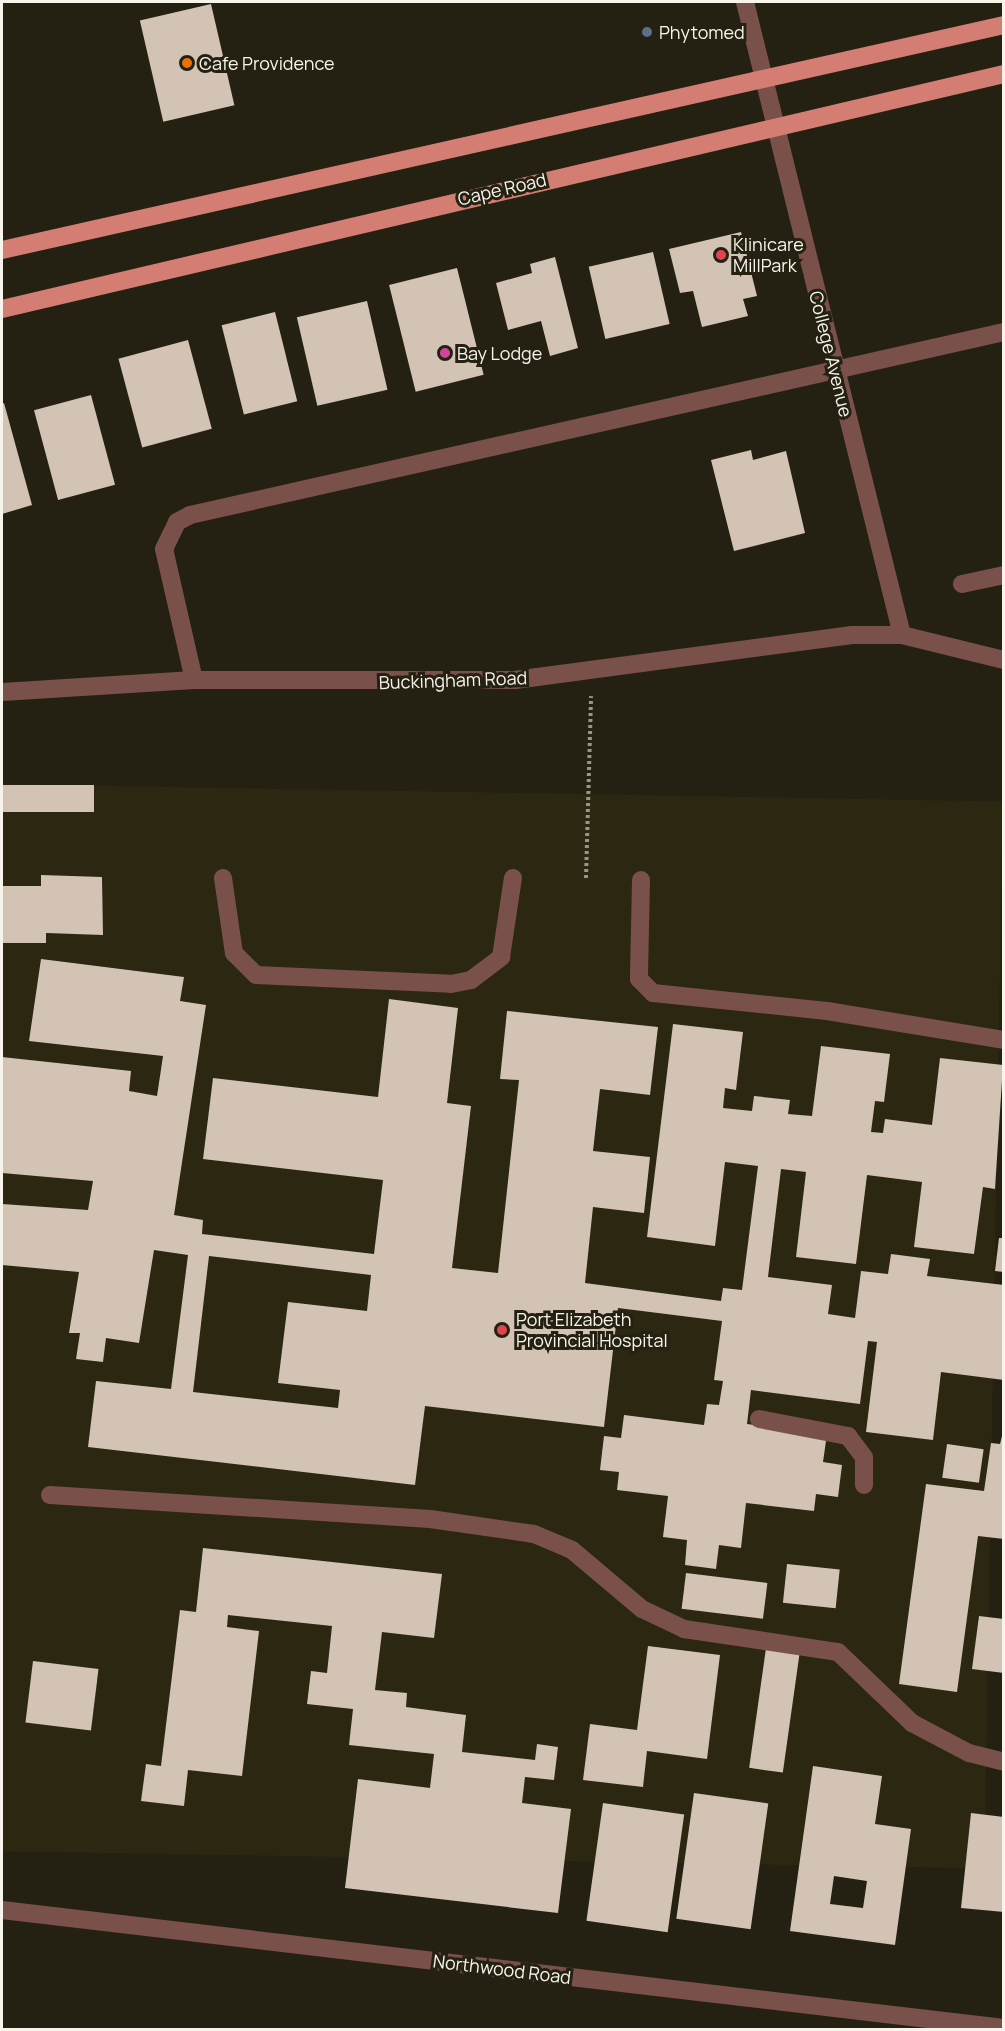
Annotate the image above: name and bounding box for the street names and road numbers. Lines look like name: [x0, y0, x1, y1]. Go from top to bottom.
street label: Cape Road: [456, 168, 548, 210]
street label: College Avenue: [805, 289, 857, 419]
street label: Buckingham Road: [378, 667, 528, 693]
street label: Northwood Road: [432, 1950, 572, 1988]

